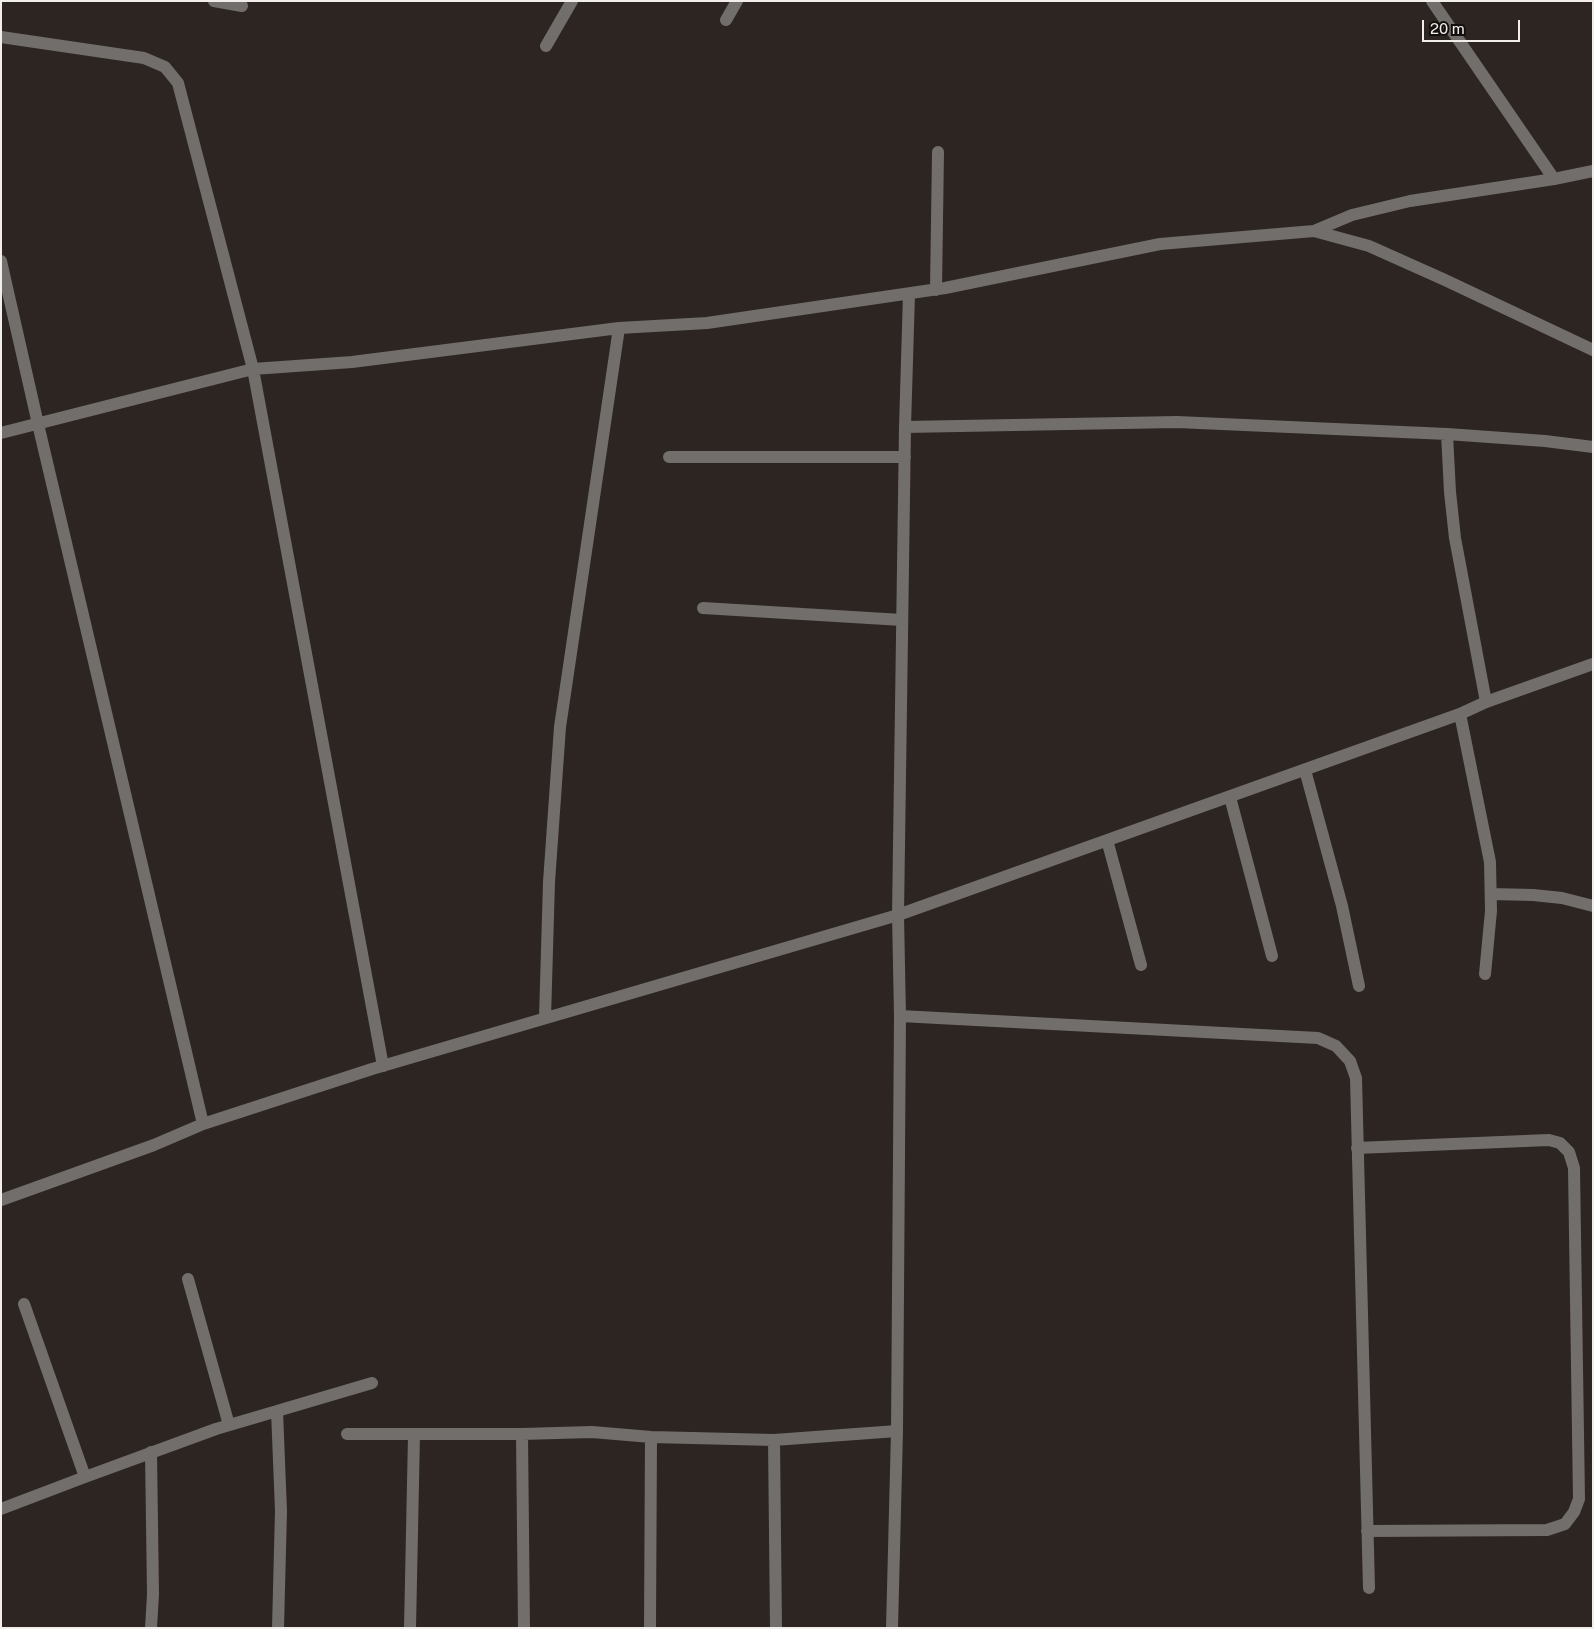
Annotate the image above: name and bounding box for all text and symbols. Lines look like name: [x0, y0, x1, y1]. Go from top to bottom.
scale bar: [1424, 10, 1522, 42]
text: 20 m: [1430, 20, 1465, 37]

